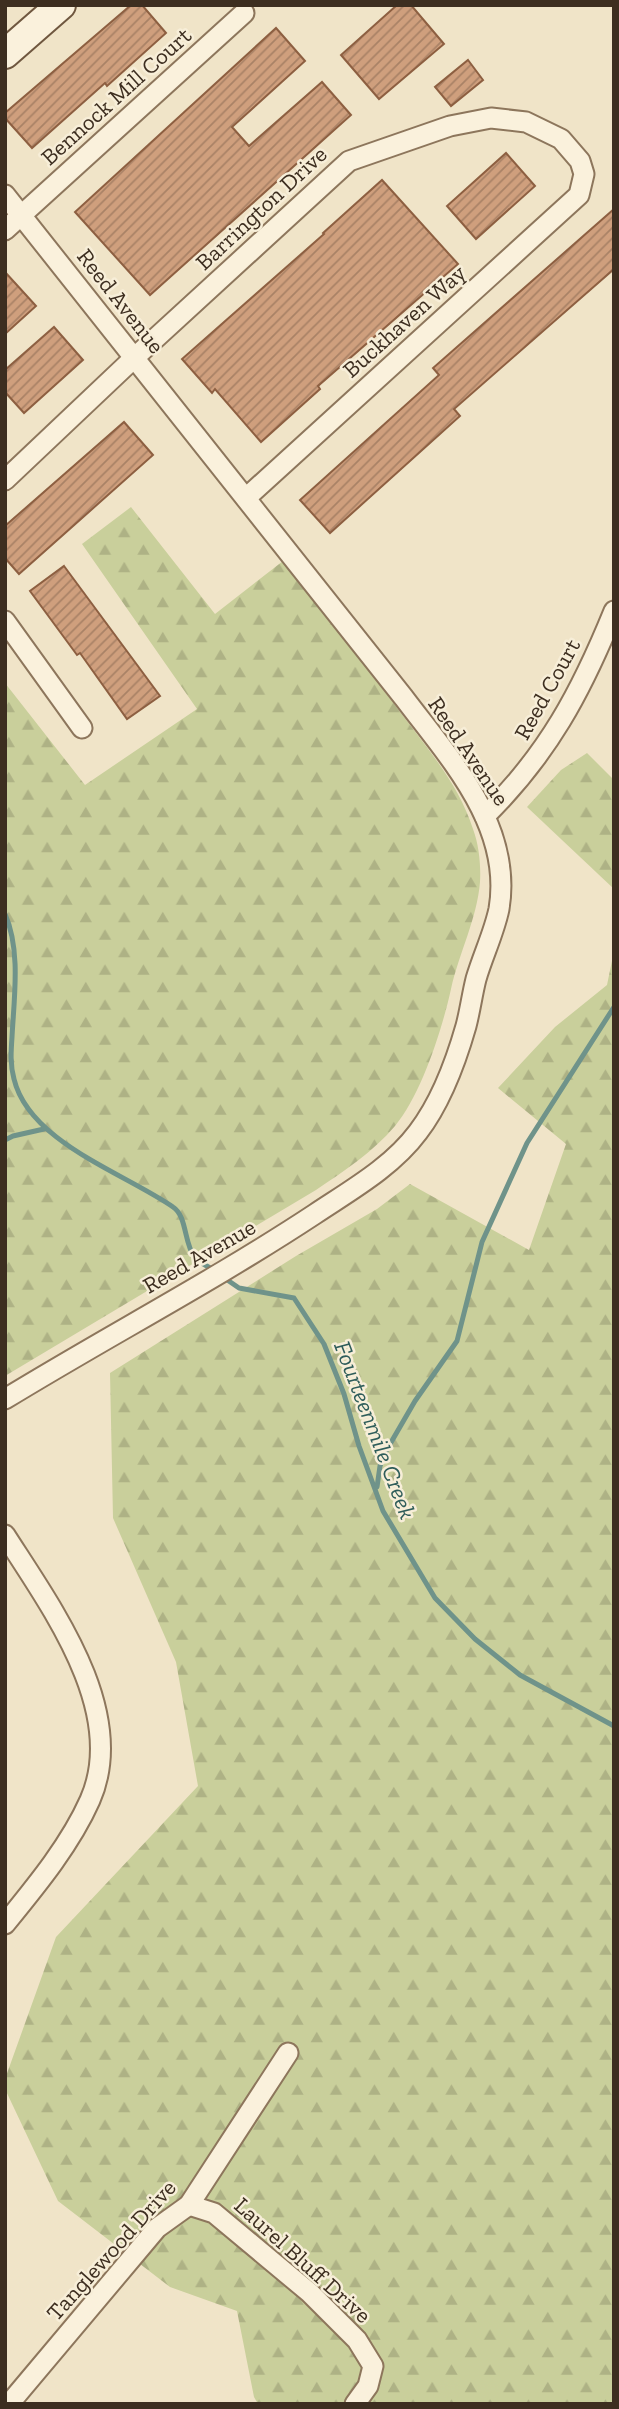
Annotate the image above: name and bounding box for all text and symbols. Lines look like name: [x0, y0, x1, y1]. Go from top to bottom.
street label: Bennock Mill Court: [35, 21, 197, 171]
street label: Barrington Drive: [189, 140, 333, 276]
street label: Reed Avenue: [71, 243, 171, 359]
street label: Buckhaven Way: [337, 258, 471, 383]
street label: Reed Court: [508, 633, 586, 744]
street label: Reed Avenue: [422, 691, 516, 811]
street label: Reed Avenue: [138, 1212, 260, 1300]
water label: Fourteenmile Creek: [328, 1337, 423, 1523]
street label: Tanglewood Drive: [40, 2174, 182, 2326]
street label: Laurel Bluff Drive: [229, 2191, 377, 2329]

